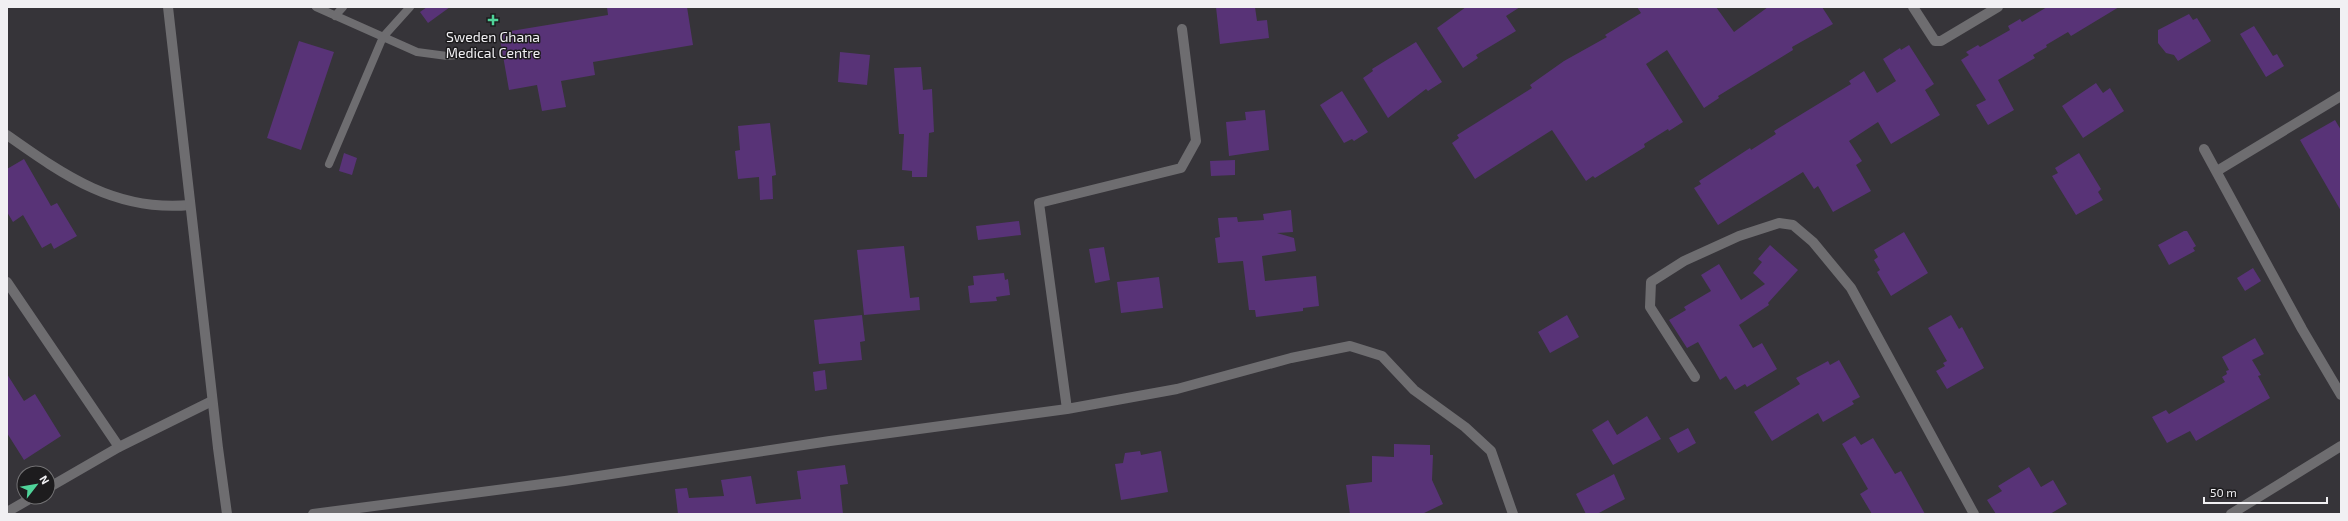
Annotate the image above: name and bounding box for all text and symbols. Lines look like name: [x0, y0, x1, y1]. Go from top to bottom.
marker: Sweden Ghana Medical Centre: [487, 14, 499, 26]
place label: Sweden Ghana Medical Centre: [446, 28, 540, 61]
north arrow: [16, 465, 56, 505]
text: N: [37, 473, 53, 486]
scale bar: [2204, 479, 2327, 505]
text: 50 m: [2210, 485, 2237, 499]

